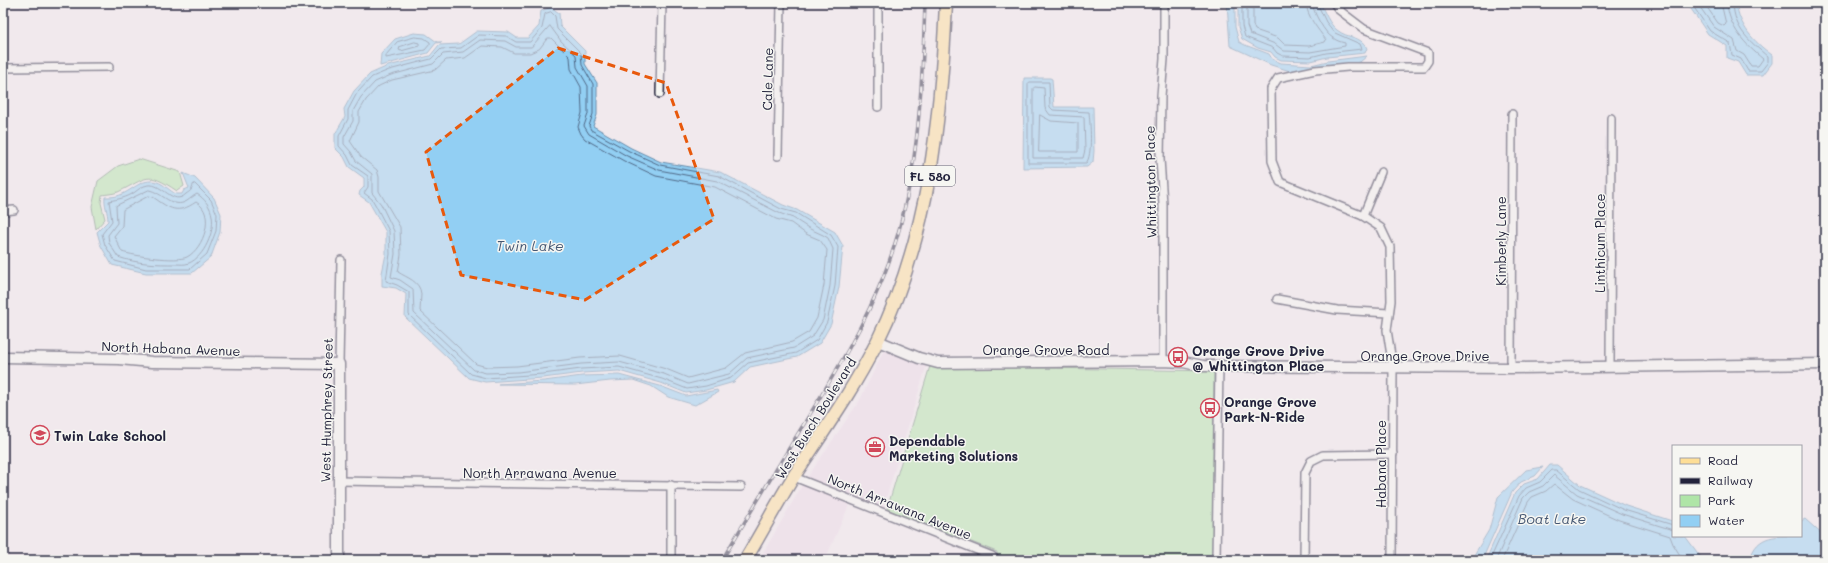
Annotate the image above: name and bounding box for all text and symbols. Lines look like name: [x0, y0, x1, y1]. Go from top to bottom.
street label: Cale Lane: [758, 47, 776, 111]
street label: Whittington Place: [1141, 126, 1159, 238]
road number: FL 580: [905, 166, 955, 186]
street label: Linthicum Place: [1591, 193, 1608, 293]
street label: Kimberly Lane: [1492, 196, 1509, 286]
water label: Twin Lake: [496, 236, 564, 255]
street label: North Habana Avenue: [101, 337, 241, 359]
street label: West Humphrey Street: [316, 337, 336, 482]
street label: Orange Grove Road: [982, 341, 1110, 358]
place label: Orange Grove Drive @ Whittington Place: [1192, 342, 1325, 374]
bus stop icon: Orange Grove Drive @ Whittington Place: [1167, 346, 1189, 368]
street label: Orange Grove Drive: [1360, 347, 1490, 364]
street label: West Busch Boulevard: [771, 354, 859, 482]
place label: Orange Grove Park-N-Ride: [1224, 393, 1317, 425]
bus stop icon: Orange Grove Park-N-Ride: [1199, 397, 1221, 419]
street label: Habana Place: [1372, 420, 1389, 508]
school or university icon: Twin Lake School: [29, 424, 51, 446]
place label: Twin Lake School: [54, 427, 166, 444]
place label: Dependable Marketing Solutions: [889, 432, 1018, 464]
office icon: Dependable Marketing Solutions: [864, 436, 886, 458]
legend: [1672, 445, 1802, 537]
text: Road: [1708, 452, 1738, 468]
street label: North Arrawana Avenue: [463, 464, 617, 481]
street label: North Arrawana Avenue: [826, 469, 974, 543]
text: Railway: [1708, 472, 1753, 488]
text: Park: [1708, 492, 1735, 508]
water label: Boat Lake: [1518, 509, 1586, 528]
text: Water: [1708, 512, 1745, 528]

